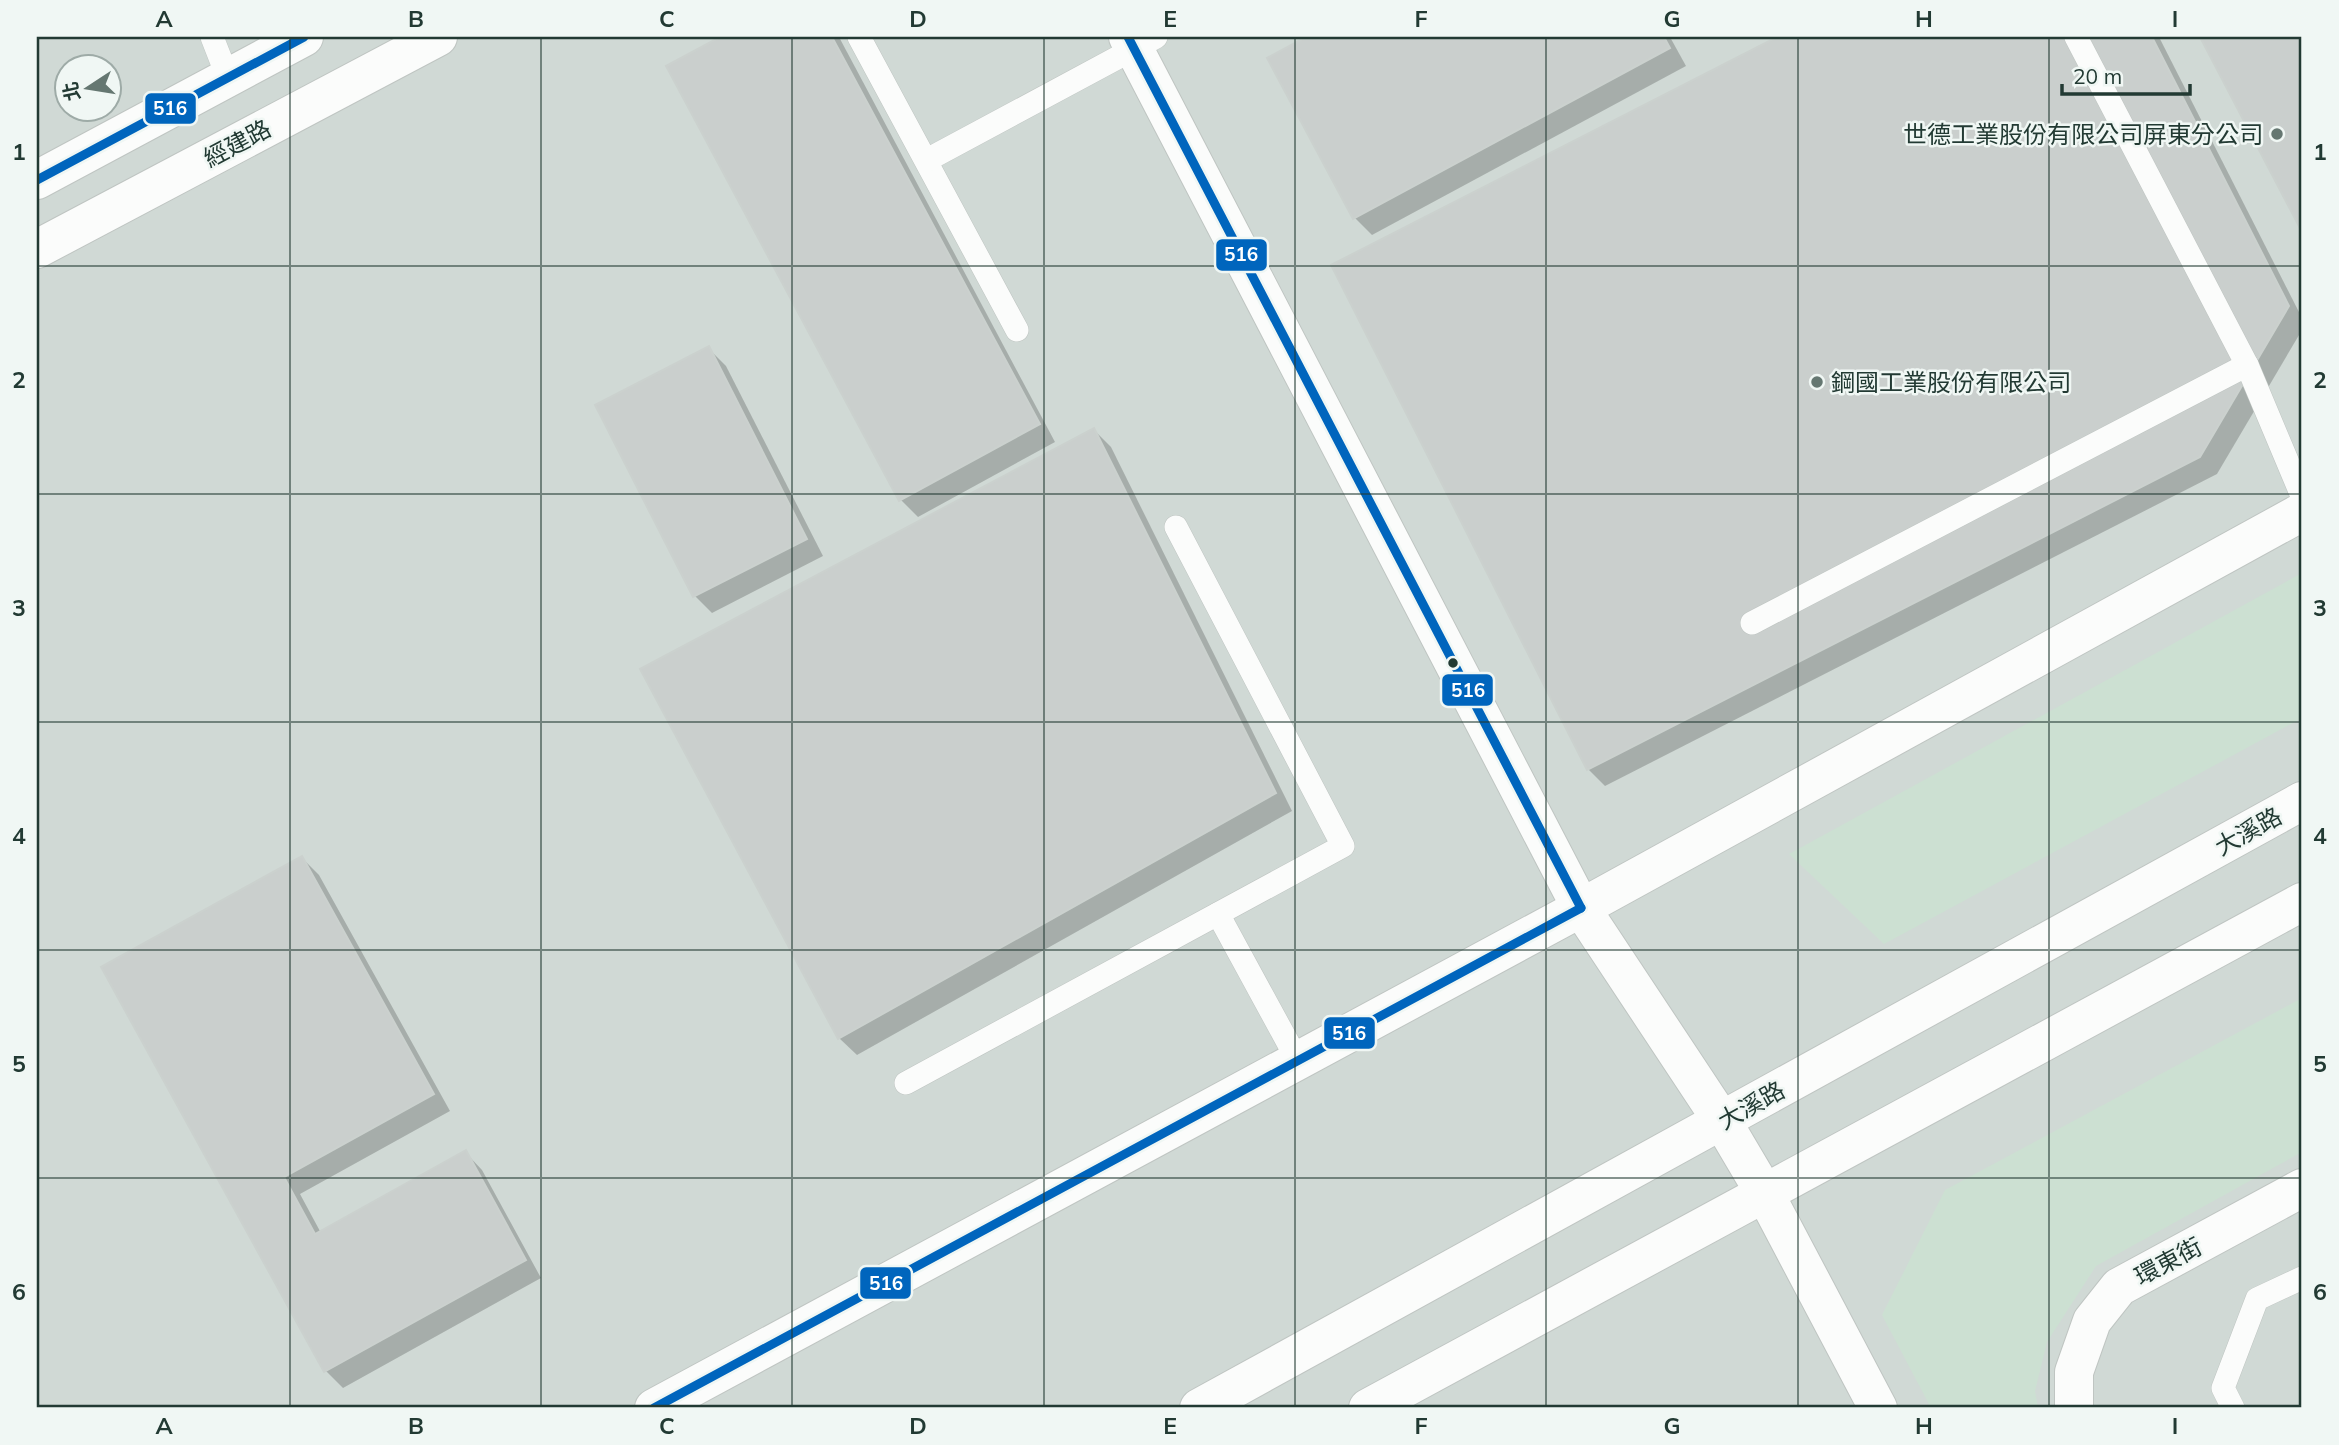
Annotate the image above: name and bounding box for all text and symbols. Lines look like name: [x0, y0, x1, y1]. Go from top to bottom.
text: A: [155, 4, 173, 33]
text: B: [408, 4, 424, 33]
text: C: [659, 4, 675, 33]
text: D: [909, 4, 927, 33]
text: E: [1163, 4, 1177, 33]
text: F: [1414, 4, 1428, 33]
text: G: [1663, 4, 1681, 33]
text: H: [1915, 4, 1933, 33]
text: I: [2172, 4, 2178, 33]
north arrow: [52, 52, 122, 122]
scale bar: [2062, 52, 2190, 96]
text: 20 m: [2073, 63, 2122, 89]
text: 北: [58, 80, 85, 103]
line badge: 516: [144, 92, 197, 125]
text: 516: [153, 96, 187, 120]
street label: 經建路: [198, 113, 276, 173]
place label: 世德工業股份有限公司屏東分公司: [1903, 119, 2263, 149]
marker: 世德工業股份有限公司屏東分公司: [2269, 126, 2285, 142]
text: 1: [12, 137, 26, 166]
text: 1: [2313, 137, 2327, 166]
line badge: 516: [1215, 238, 1268, 272]
text: 516: [1224, 242, 1258, 266]
text: 2: [12, 365, 26, 394]
text: 2: [2313, 365, 2327, 394]
place label: 鋼國工業股份有限公司: [1831, 367, 2071, 397]
marker: 鋼國工業股份有限公司: [1809, 374, 1825, 390]
text: 3: [12, 593, 26, 622]
text: 3: [2313, 593, 2327, 622]
unlabelled marker: [1446, 656, 1460, 670]
line badge: 516: [1441, 673, 1494, 707]
text: 516: [1451, 678, 1485, 702]
street label: 大溪路: [2209, 800, 2287, 862]
text: 4: [12, 821, 26, 850]
text: 4: [2313, 821, 2327, 850]
line badge: 516: [1323, 1016, 1376, 1050]
text: 516: [1332, 1021, 1366, 1045]
text: 5: [12, 1049, 26, 1078]
text: 5: [2313, 1049, 2327, 1078]
street label: 大溪路: [1712, 1074, 1790, 1136]
street label: 環東街: [2129, 1231, 2207, 1291]
line badge: 516: [859, 1266, 912, 1300]
text: 516: [869, 1271, 903, 1295]
text: 6: [12, 1277, 26, 1306]
text: 6: [2313, 1277, 2327, 1306]
text: A: [155, 1411, 173, 1440]
text: B: [408, 1411, 424, 1440]
text: C: [659, 1411, 675, 1440]
text: D: [909, 1411, 927, 1440]
text: E: [1163, 1411, 1177, 1440]
text: F: [1414, 1411, 1428, 1440]
text: G: [1663, 1411, 1681, 1440]
text: H: [1915, 1411, 1933, 1440]
text: I: [2172, 1411, 2178, 1440]

